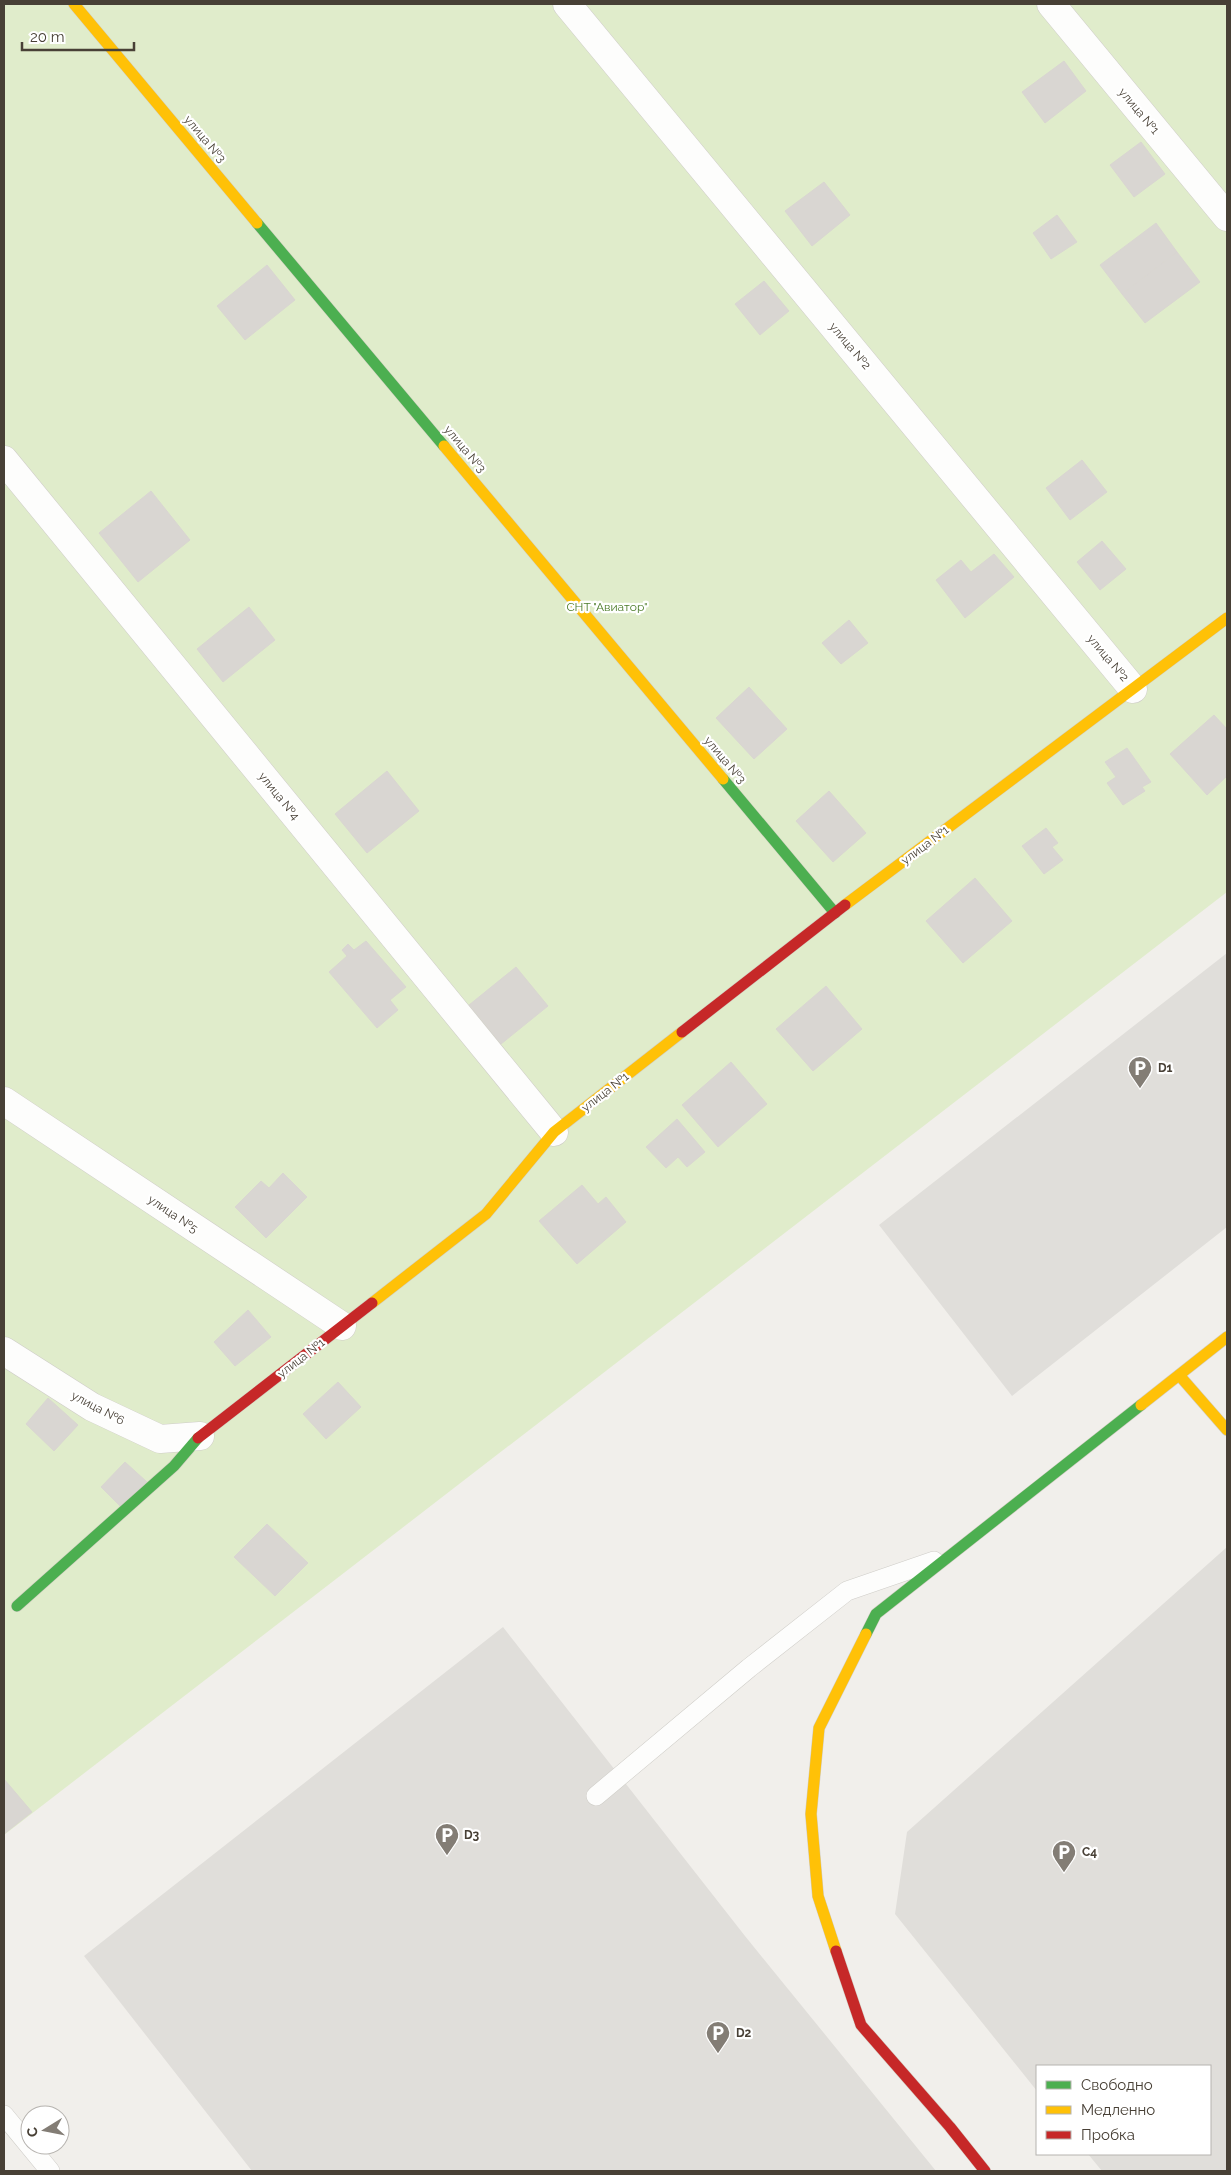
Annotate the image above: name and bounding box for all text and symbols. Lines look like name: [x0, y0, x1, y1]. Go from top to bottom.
scale bar: [22, 20, 135, 52]
text: 20 m: [30, 28, 65, 46]
street label: улица №1: [1116, 85, 1162, 137]
street label: улица №3: [181, 113, 229, 165]
street label: улица №2: [826, 320, 874, 372]
street label: улица №3: [441, 423, 489, 475]
park label: СНТ "Авиатор": [566, 600, 648, 614]
street label: улица №2: [1084, 632, 1132, 684]
street label: улица №3: [701, 734, 749, 786]
street label: улица №4: [256, 769, 303, 823]
street label: улица №1: [898, 823, 952, 867]
parking icon: D1: [1127, 1055, 1153, 1089]
place label: D1: [1158, 1061, 1173, 1075]
street label: улица №1: [579, 1069, 631, 1115]
street label: улица №5: [145, 1192, 201, 1236]
street label: улица №1: [275, 1335, 327, 1381]
street label: улица №6: [69, 1388, 127, 1428]
parking icon: D3: [434, 1822, 460, 1856]
place label: D3: [464, 1828, 480, 1842]
parking icon: C4: [1051, 1839, 1077, 1873]
place label: C4: [1082, 1845, 1097, 1859]
parking icon: D2: [705, 2020, 731, 2054]
place label: D2: [736, 2026, 752, 2040]
legend: [1036, 2065, 1211, 2155]
text: Свободно: [1081, 2076, 1153, 2094]
text: Медленно: [1081, 2101, 1155, 2119]
north arrow: [20, 2105, 70, 2155]
text: С: [23, 2126, 41, 2138]
text: Пробка: [1081, 2126, 1135, 2144]

